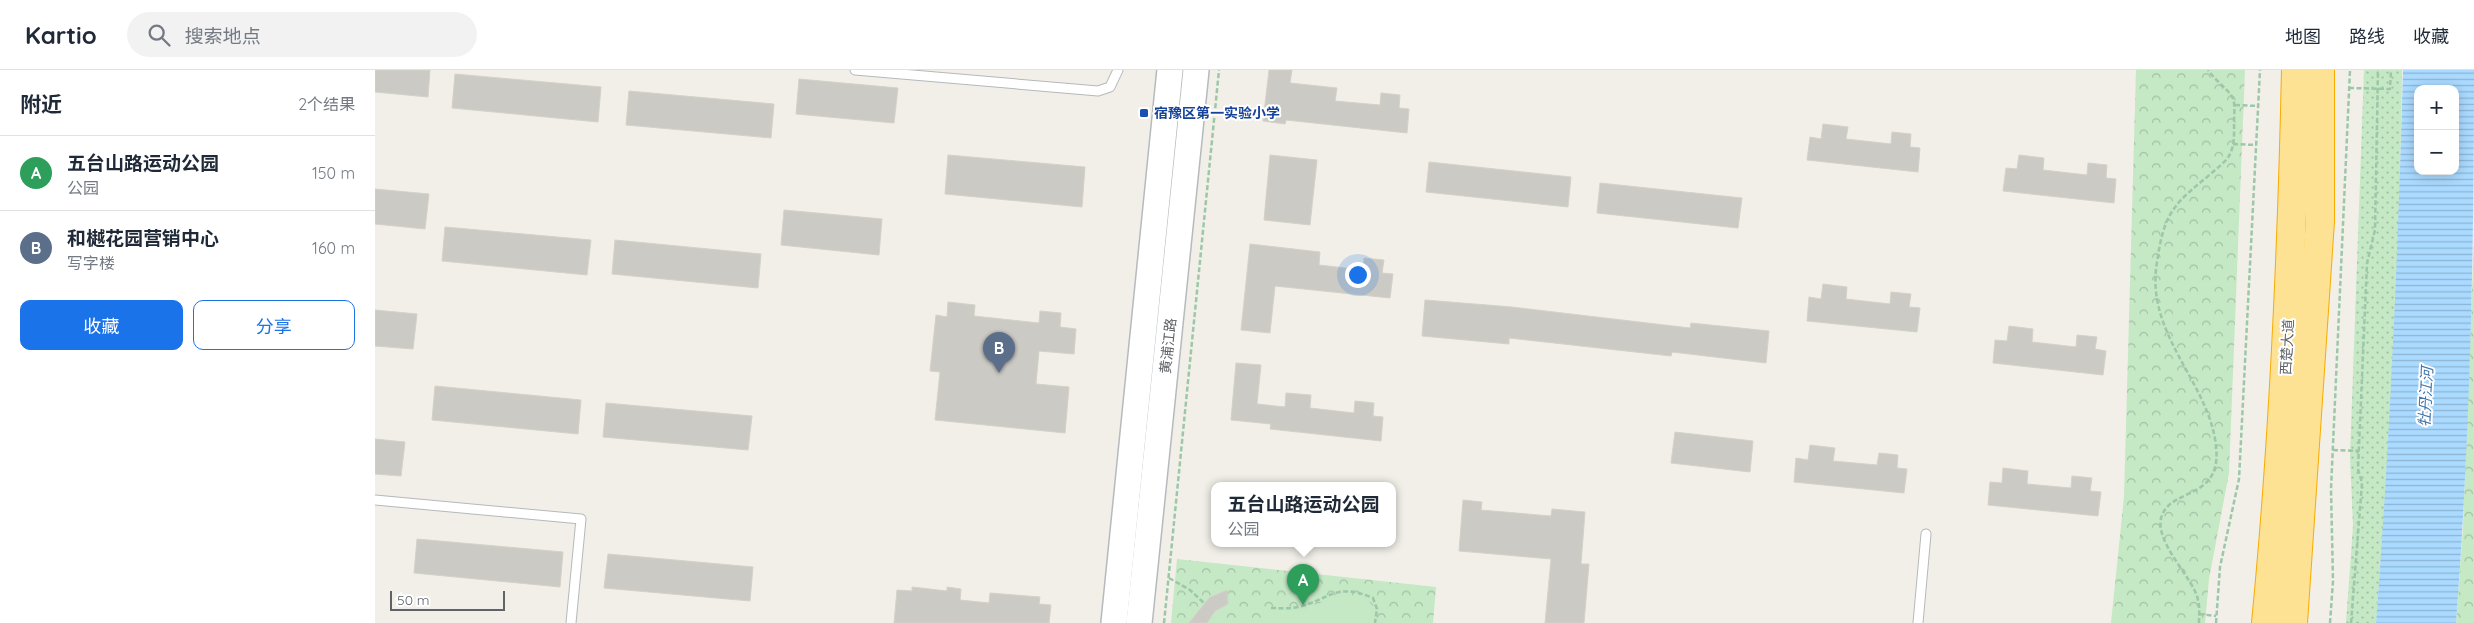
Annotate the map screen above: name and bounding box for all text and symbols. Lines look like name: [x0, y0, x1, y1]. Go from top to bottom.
search box: [127, 12, 477, 57]
text: Kartio: [25, 20, 97, 50]
icon: search: [145, 21, 173, 49]
text: 搜索地点: [185, 24, 261, 48]
text: 地图: [2285, 25, 2321, 48]
text: 路线: [2349, 25, 2385, 48]
text: 收藏: [2413, 25, 2449, 48]
map controls: [2414, 85, 2459, 175]
button: +: [2414, 85, 2459, 130]
text: 附近: [20, 91, 62, 117]
text: 2个结果: [298, 94, 355, 114]
place label: 宿豫区第一实验小学: [1154, 104, 1280, 122]
marker: 宿豫区第一实验小学: [1138, 107, 1150, 119]
button: −: [2414, 130, 2459, 175]
text: 五台山路运动公园: [67, 151, 219, 175]
text: A: [31, 163, 41, 183]
text: 150 m: [312, 163, 355, 183]
text: 公园: [67, 178, 99, 198]
text: 和樾花园营销中心: [67, 226, 219, 250]
text: B: [31, 238, 41, 258]
text: 160 m: [312, 238, 355, 258]
text: 写字楼: [67, 253, 115, 273]
your location: [1345, 262, 1371, 288]
button: 收藏: [20, 300, 183, 350]
button: 分享: [193, 300, 355, 350]
street label: 黄浦江路: [1156, 317, 1180, 375]
street label: 西楚大道: [2277, 319, 2297, 375]
pin: B: [983, 332, 1015, 373]
water label: 牡丹江河: [2414, 364, 2437, 427]
popup: [1211, 482, 1396, 547]
text: 五台山路运动公园: [1227, 492, 1380, 516]
text: 公园: [1227, 519, 1260, 539]
pin: A: [1287, 564, 1319, 605]
scale bar: [390, 588, 505, 611]
text: 50 m: [397, 591, 430, 609]

